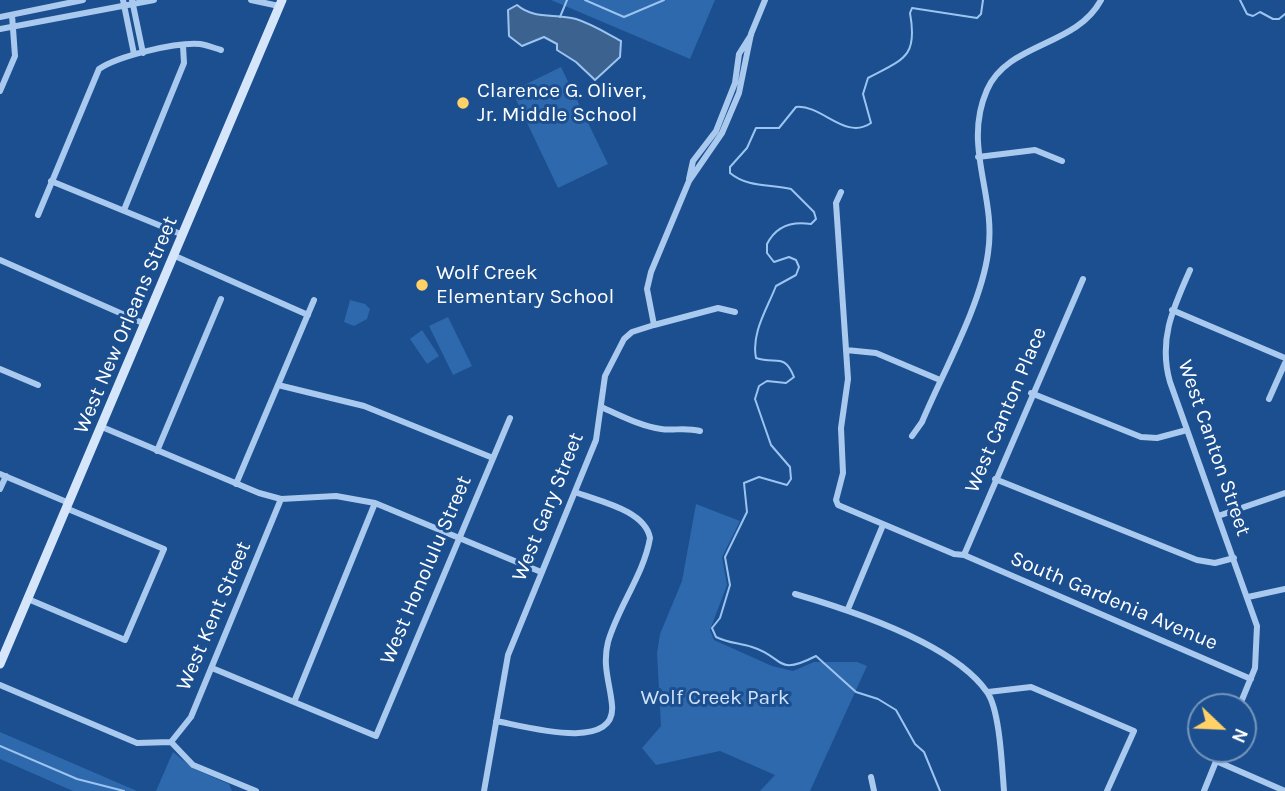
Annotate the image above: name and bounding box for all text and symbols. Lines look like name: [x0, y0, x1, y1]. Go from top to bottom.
place label: Clarence G. Oliver, Jr. Middle School: [477, 78, 646, 128]
marker: Clarence G. Oliver, Jr. Middle School: [455, 95, 471, 111]
street label: West New Orleans Street: [69, 212, 183, 438]
place label: Wolf Creek Elementary School: [436, 260, 614, 310]
marker: Wolf Creek Elementary School: [414, 277, 430, 293]
street label: West Canton Place: [960, 323, 1052, 497]
street label: West Canton Street: [1172, 357, 1256, 539]
street label: West Gary Street: [507, 429, 589, 585]
street label: West Honolulu Street: [375, 472, 477, 668]
street label: West Kent Street: [171, 538, 257, 694]
street label: South Gardenia Avenue: [1006, 546, 1222, 656]
park label: Wolf Creek Park: [640, 685, 790, 711]
north arrow: [1187, 693, 1257, 763]
text: N: [1227, 725, 1252, 746]

